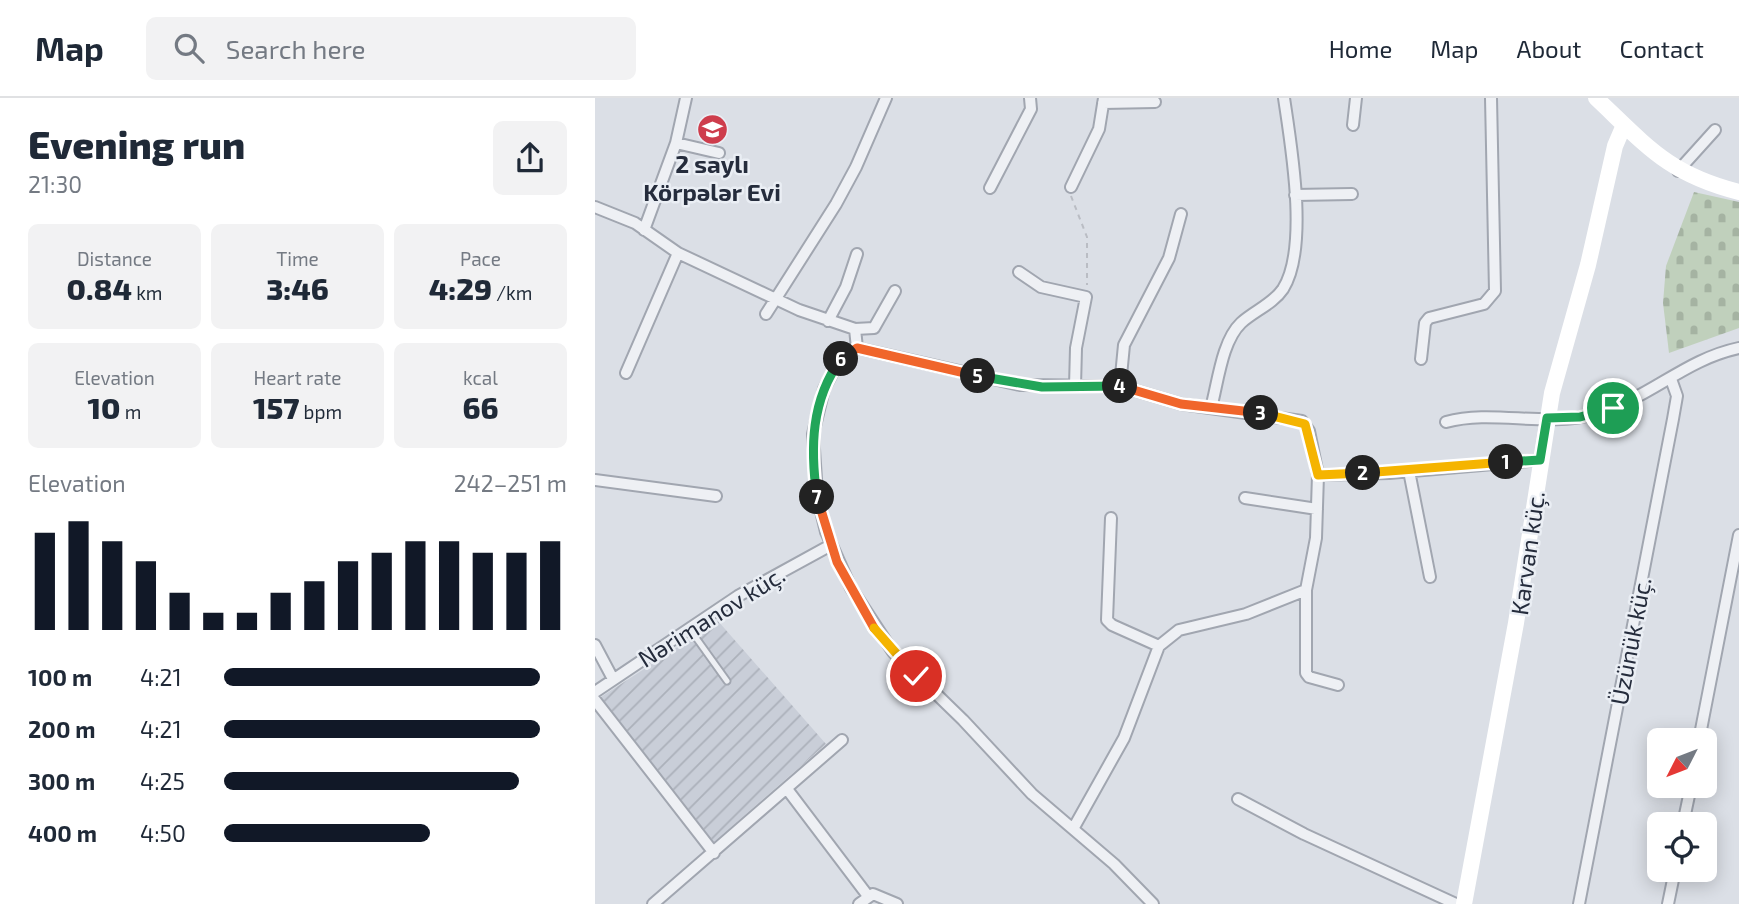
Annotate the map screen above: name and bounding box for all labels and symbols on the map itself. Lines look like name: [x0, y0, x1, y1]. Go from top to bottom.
school or university icon: 2 saylı Körpələr Evi: [695, 112, 729, 146]
place label: 2 saylı Körpələr Evi: [643, 149, 781, 206]
pin: 6: [824, 342, 859, 376]
pin: 5: [961, 358, 995, 394]
pin: 4: [1103, 368, 1137, 404]
pin: [1583, 378, 1643, 438]
pin: 3: [1243, 396, 1279, 430]
pin: 1: [1489, 444, 1523, 480]
pin: 2: [1345, 456, 1381, 490]
pin: 7: [799, 480, 835, 514]
street label: Karvan küç.: [1504, 489, 1551, 617]
street label: Nərimanov küç.: [632, 559, 790, 674]
street label: Üzünük küç.: [1603, 574, 1658, 708]
pin: [886, 646, 946, 706]
north arrow: [1647, 728, 1717, 798]

